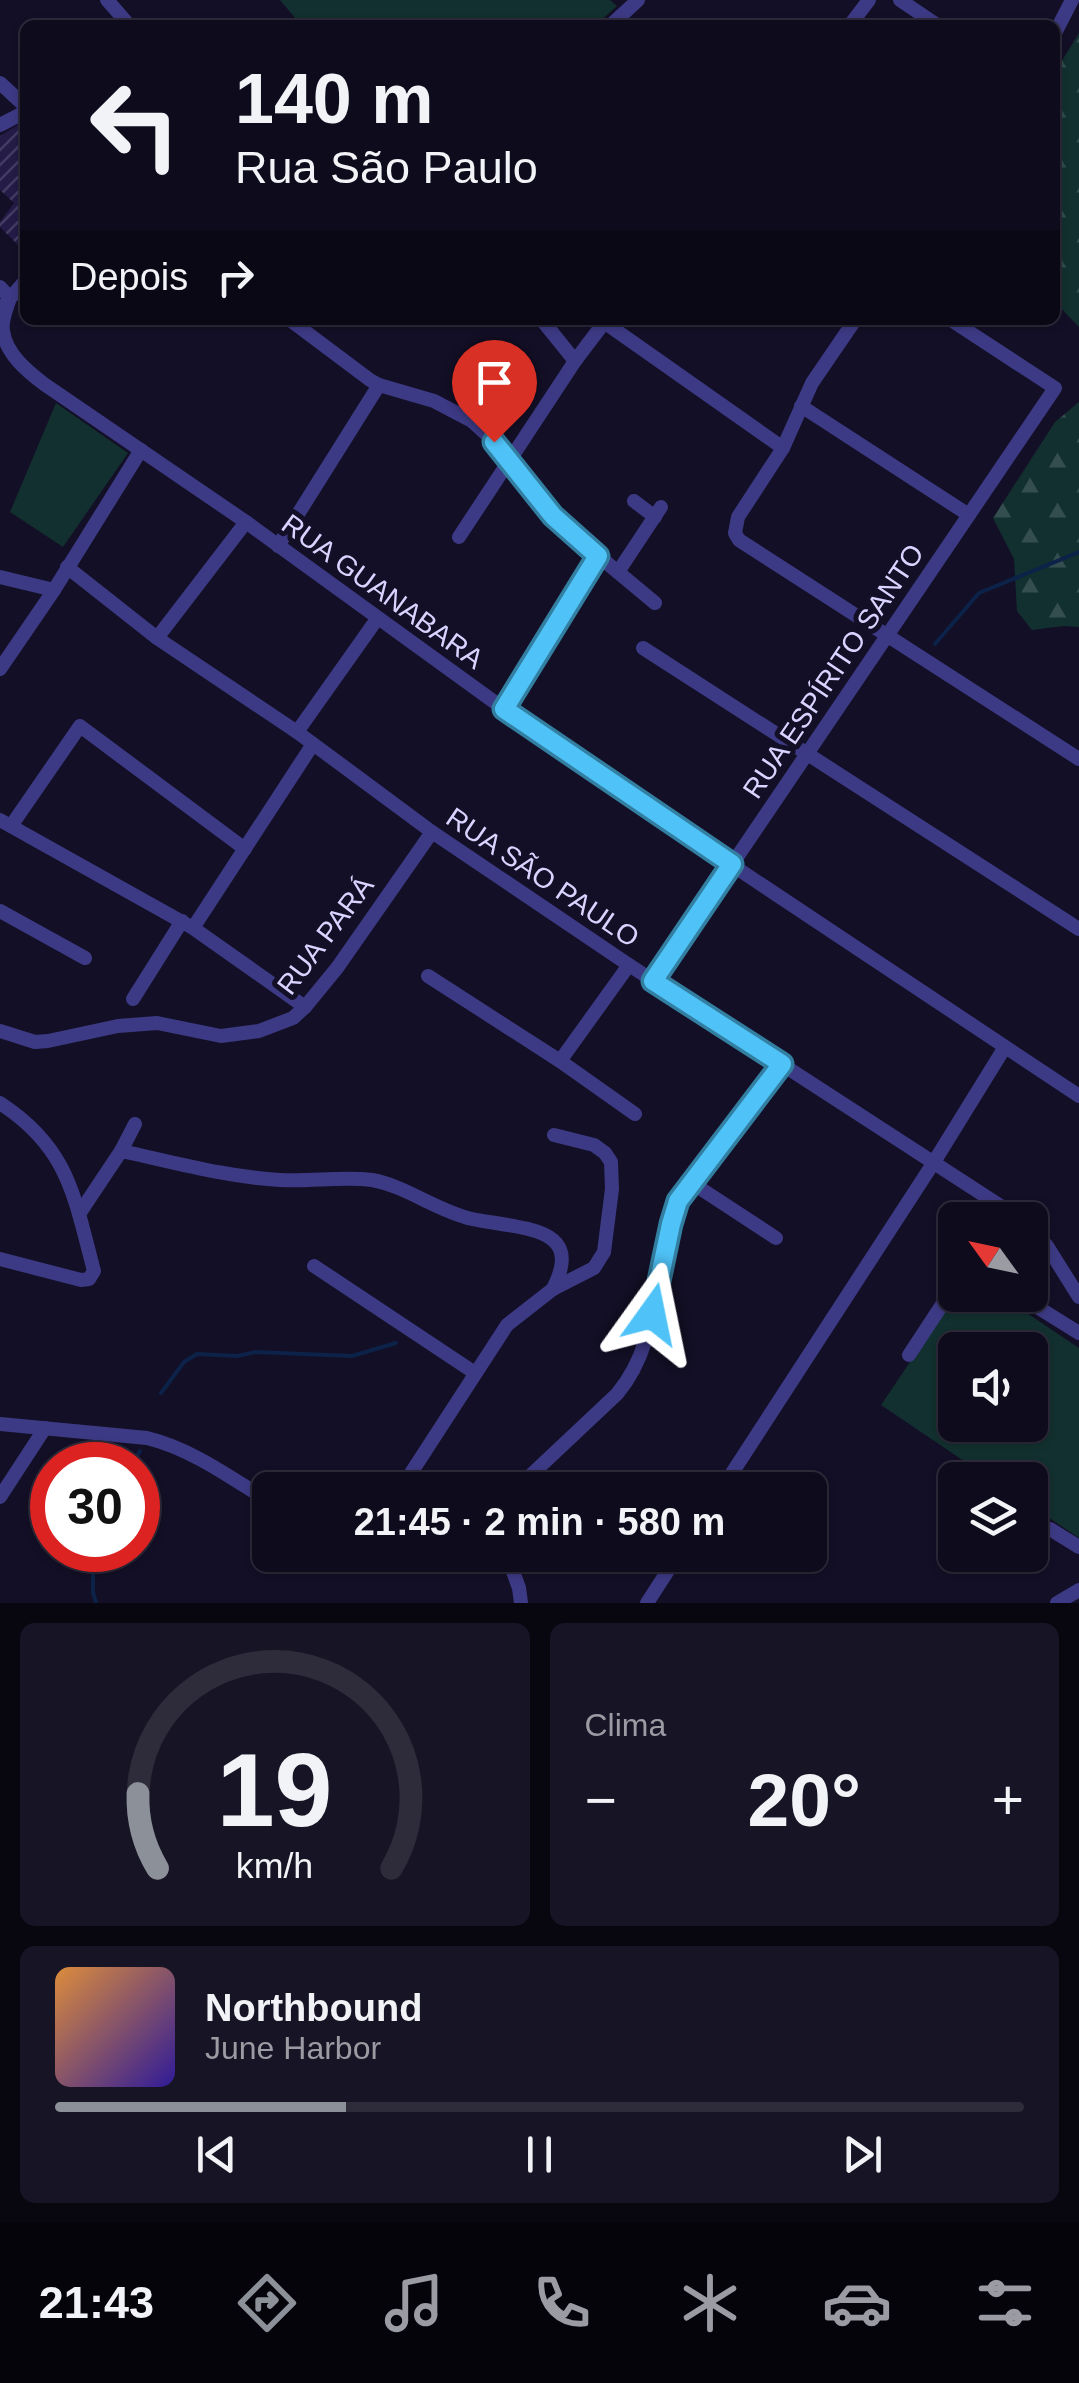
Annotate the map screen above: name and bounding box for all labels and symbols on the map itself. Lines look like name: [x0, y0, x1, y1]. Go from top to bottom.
pin: [452, 340, 537, 443]
street label: RUA GUANABARA: [276, 508, 490, 675]
street label: RUA ESPÍRITO SANTO: [737, 539, 930, 804]
street label: RUA SÃO PAULO: [441, 802, 645, 953]
street label: RUA PARÁ: [271, 870, 380, 1000]
north arrow: [938, 1202, 1048, 1312]
position arrow: [600, 1262, 704, 1366]
speed limit sign: 30: [30, 1442, 160, 1572]

